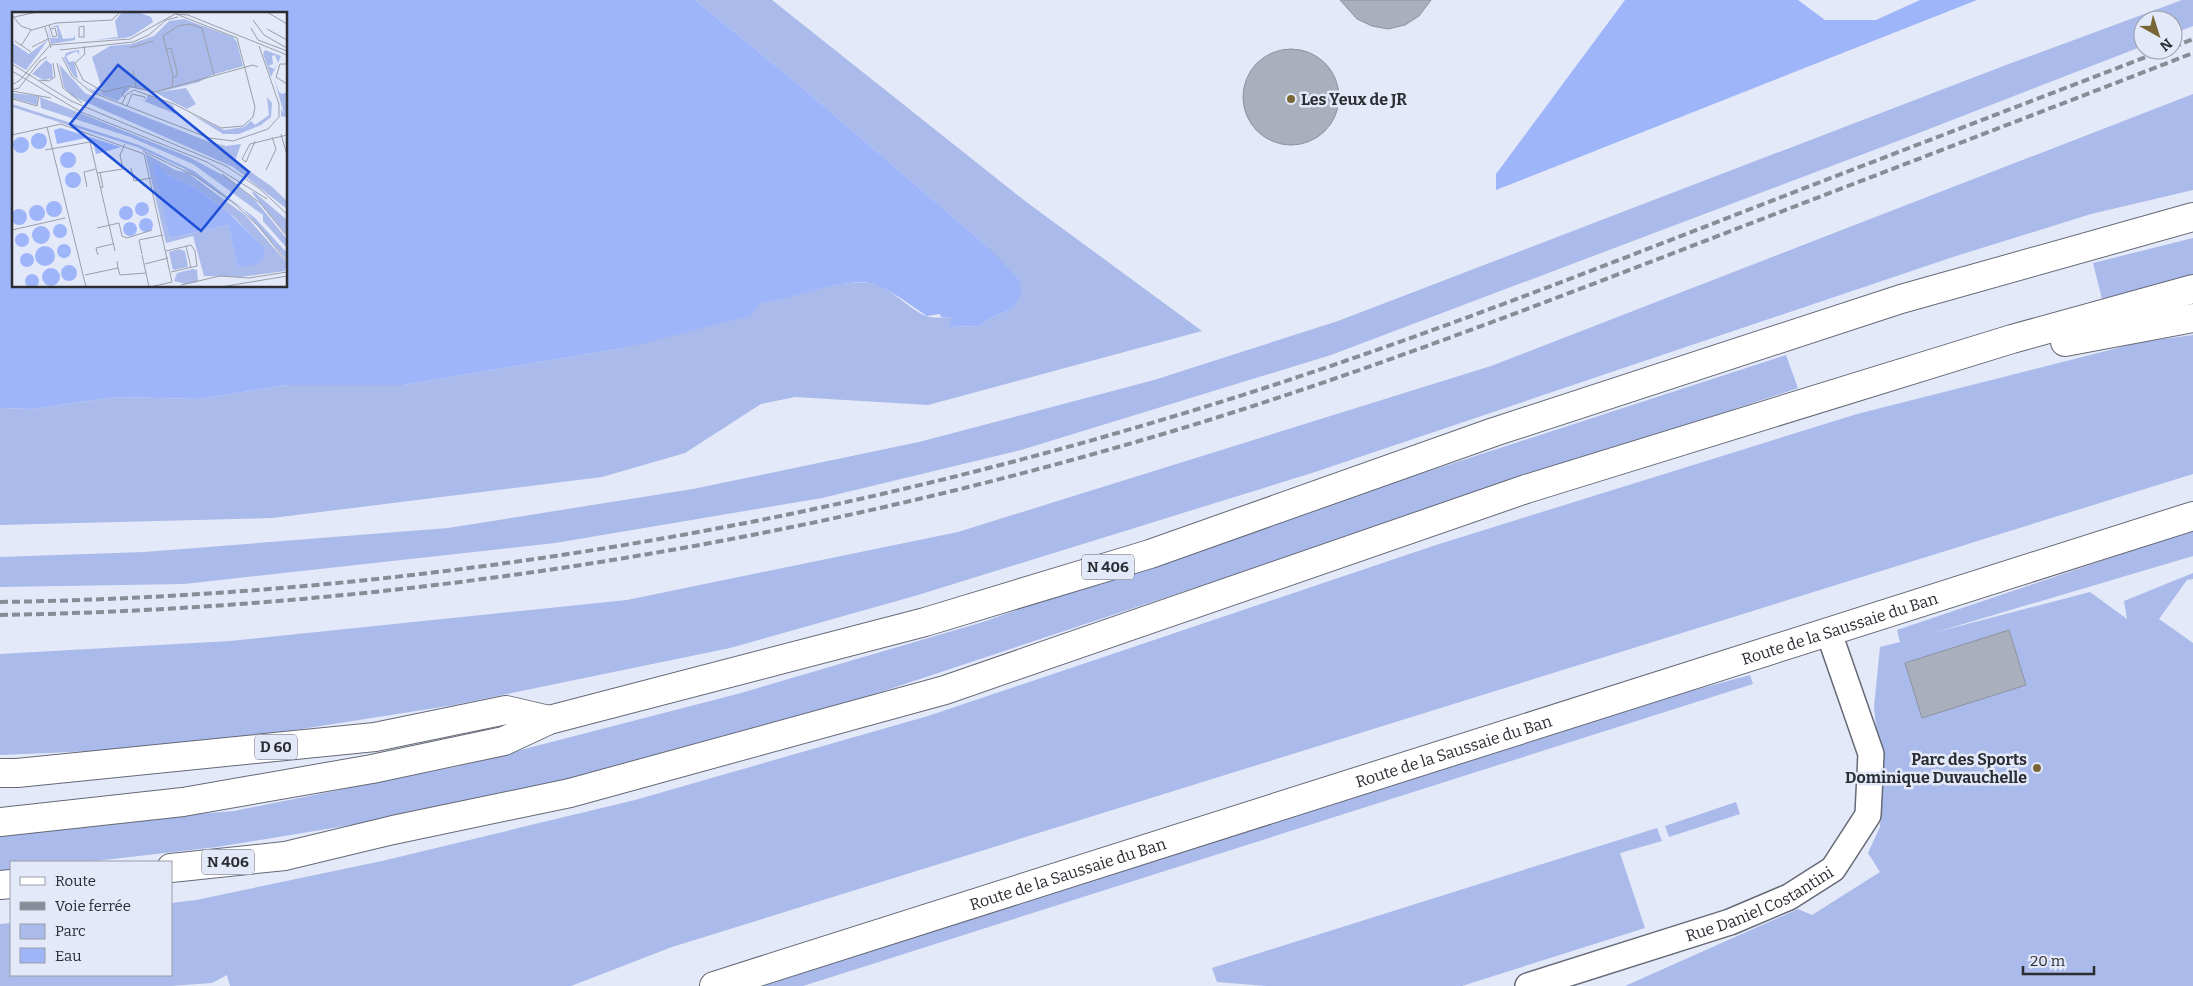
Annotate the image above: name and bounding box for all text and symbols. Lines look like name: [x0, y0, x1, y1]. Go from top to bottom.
north arrow: [2133, 10, 2183, 60]
inset map: [12, 12, 288, 288]
text: N: [2156, 35, 2175, 55]
place label: Les Yeux de JR: [1301, 90, 1407, 109]
marker: Les Yeux de JR: [1285, 93, 1297, 105]
road number: N 406: [1082, 554, 1134, 580]
street label: Route de la Saussaie du Ban: [1739, 588, 1940, 668]
street label: Route de la Saussaie du Ban: [1353, 711, 1554, 791]
road number: D 60: [255, 734, 297, 760]
place label: Parc des Sports Dominique Duvauchelle: [1845, 750, 2027, 787]
marker: Parc des Sports Dominique Duvauchelle: [2031, 762, 2043, 774]
street label: Route de la Saussaie du Ban: [967, 834, 1168, 914]
road number: N 406: [202, 850, 254, 874]
legend: [10, 861, 172, 976]
street label: Rue Daniel Costantini: [1683, 862, 1837, 945]
text: Route: [55, 872, 96, 890]
text: Voie ferrée: [55, 897, 131, 915]
text: Parc: [55, 922, 86, 940]
scale bar: [2023, 944, 2094, 976]
text: Eau: [55, 947, 82, 965]
text: 20 m: [2030, 952, 2066, 970]

